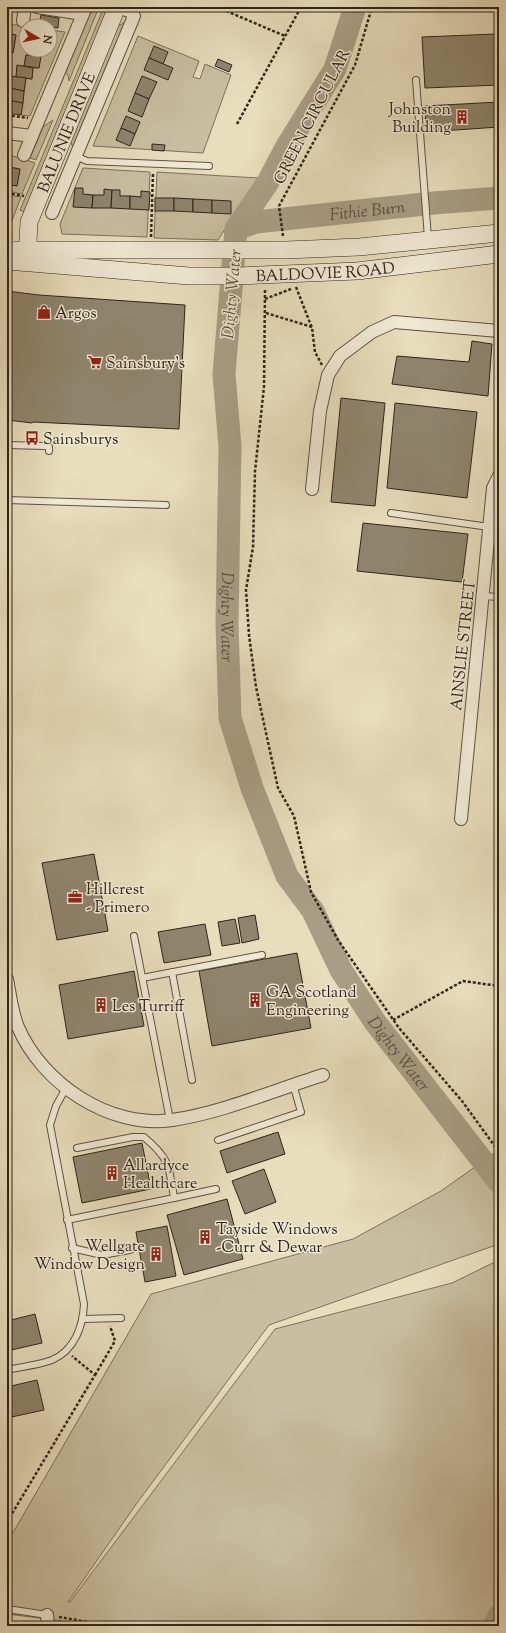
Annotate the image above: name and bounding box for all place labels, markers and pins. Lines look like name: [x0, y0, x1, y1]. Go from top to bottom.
place label: Johnston Building: [388, 99, 452, 140]
building icon: Johnston Building: [454, 109, 470, 125]
place label: Argos: [55, 303, 96, 326]
shop icon: Argos: [36, 304, 52, 320]
place label: Sainsbury's: [106, 353, 185, 376]
supermarket icon: Sainsbury's: [87, 354, 103, 370]
place label: Sainsburys: [43, 429, 118, 452]
bus stop icon: Sainsburys: [24, 430, 40, 446]
place label: Hillcrest - Primero: [86, 879, 150, 920]
office icon: Hillcrest - Primero: [67, 889, 83, 905]
place label: GA Scotland Engineering: [266, 982, 357, 1023]
building icon: GA Scotland Engineering: [247, 992, 263, 1008]
place label: Les Turriff: [112, 996, 185, 1019]
building icon: Les Turriff: [93, 997, 109, 1013]
place label: Allardyce Healthcare: [123, 1155, 197, 1196]
building icon: Allardyce Healthcare: [104, 1165, 120, 1181]
place label: Tayside Windows -Curr & Dewar: [216, 1219, 338, 1260]
building icon: Tayside Windows -Curr & Dewar: [197, 1229, 213, 1245]
place label: Wellgate Window Design: [34, 1236, 146, 1277]
building icon: Wellgate Window Design: [148, 1246, 164, 1262]

